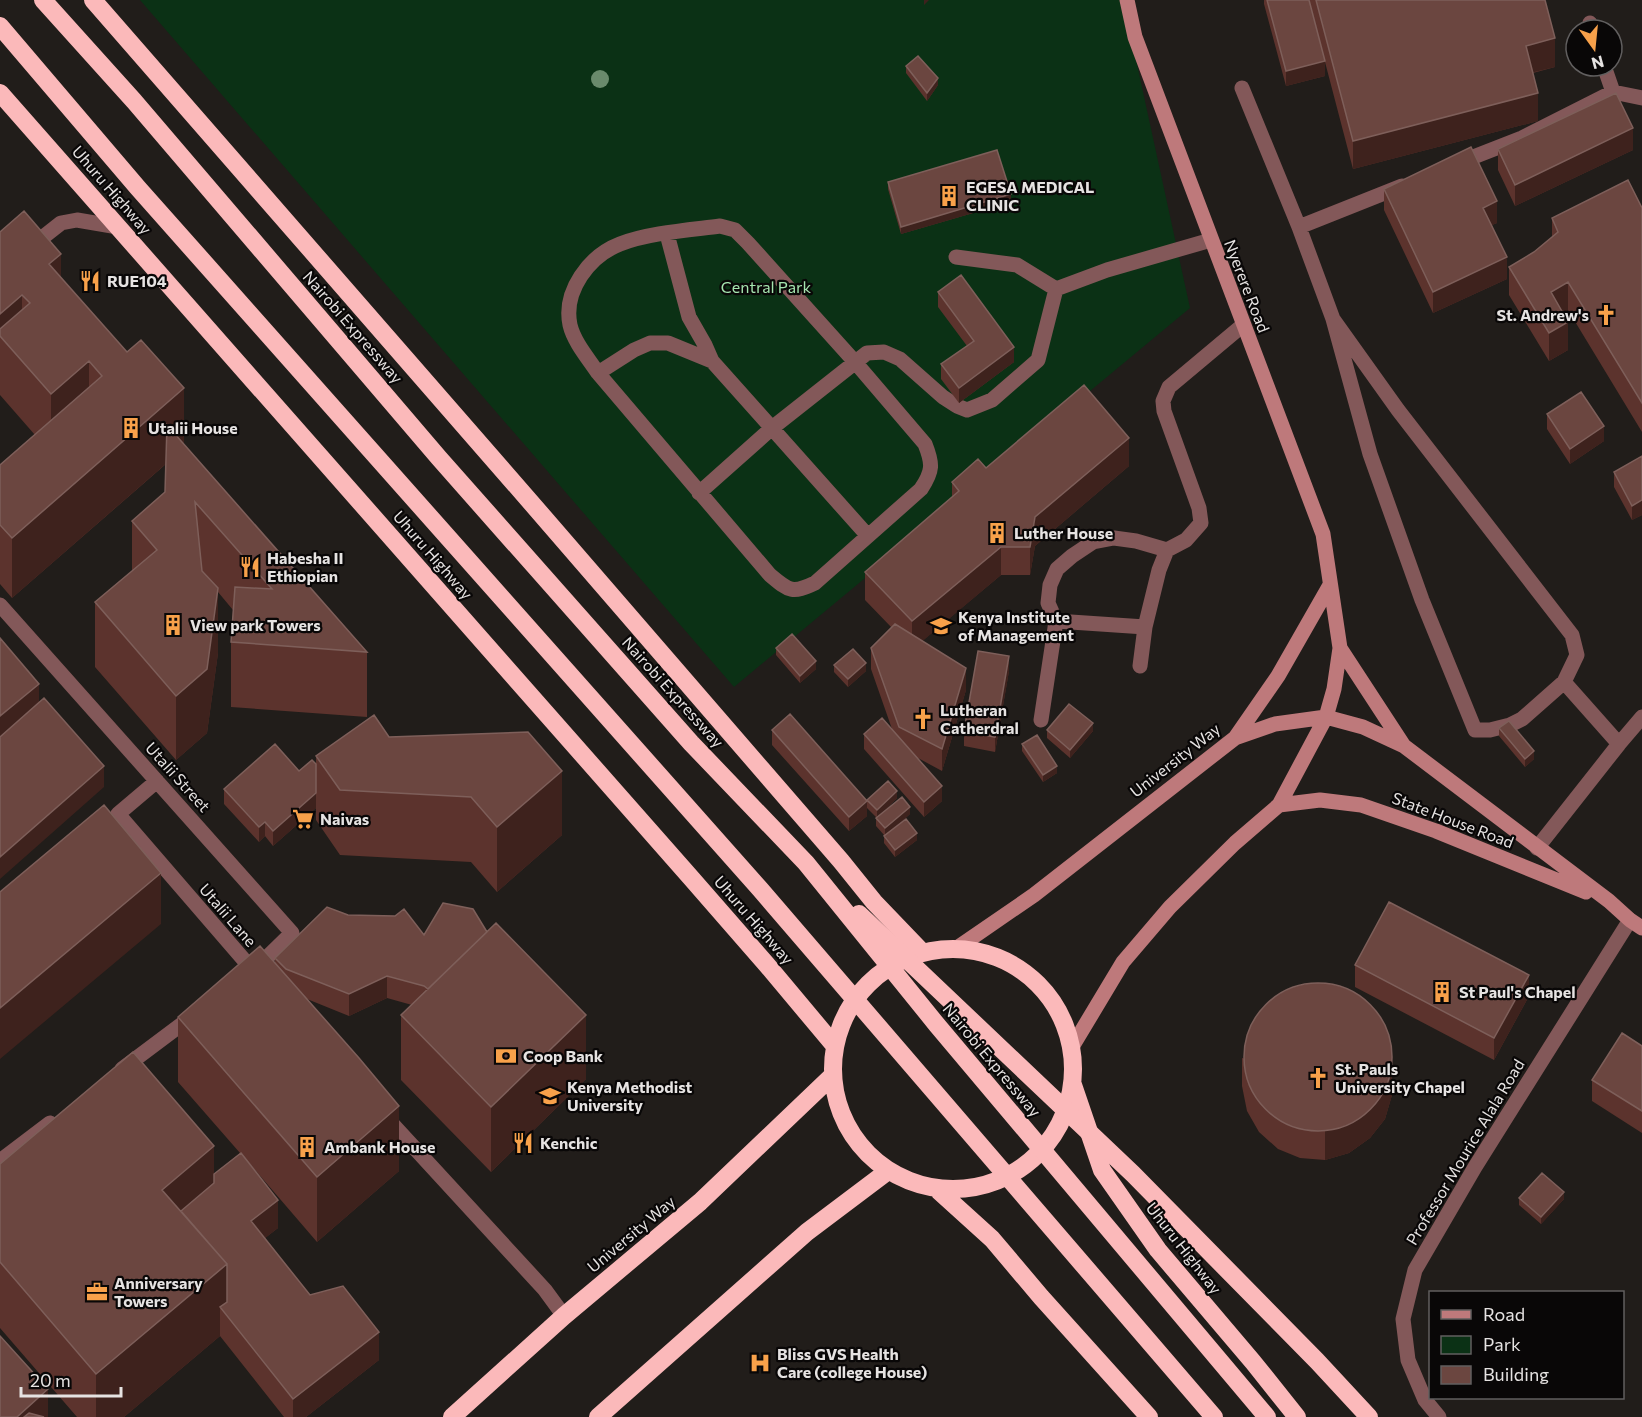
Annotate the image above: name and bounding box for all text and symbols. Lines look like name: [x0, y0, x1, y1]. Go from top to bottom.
north arrow: [1564, 18, 1624, 78]
text: N: [1590, 52, 1606, 74]
street label: Uhuru Highway: [69, 142, 156, 238]
place label: EGESA MEDICAL CLINIC: [966, 177, 1094, 214]
building icon: EGESA MEDICAL CLINIC: [937, 184, 961, 208]
street label: Nyerere Road: [1221, 237, 1274, 335]
street label: Nairobi Expressway: [299, 267, 407, 387]
restaurant icon: RUE104: [78, 269, 102, 293]
place label: RUE104: [107, 271, 167, 290]
park label: Central Park: [721, 277, 811, 296]
church icon: St. Andrew's: [1594, 303, 1618, 327]
place label: St. Andrew's: [1496, 305, 1589, 324]
building icon: Utalii House: [119, 416, 143, 440]
place label: Utalii House: [148, 418, 238, 437]
street label: Uhuru Highway: [390, 507, 477, 603]
building icon: Luther House: [985, 521, 1009, 545]
place label: Luther House: [1014, 523, 1113, 542]
place label: Habesha II Ethiopian: [267, 548, 344, 585]
restaurant icon: Habesha II Ethiopian: [238, 555, 262, 579]
place label: Kenya Institute of Management: [958, 607, 1074, 644]
building icon: View park Towers: [161, 613, 185, 637]
school or university icon: Kenya Institute of Management: [929, 614, 953, 638]
place label: View park Towers: [190, 615, 321, 634]
street label: Nairobi Expressway: [619, 632, 728, 751]
place label: Lutheran Catherdral: [940, 700, 1019, 737]
church icon: Lutheran Catherdral: [911, 707, 935, 731]
street label: University Way: [1126, 719, 1223, 801]
street label: Utalii Street: [142, 738, 215, 816]
street label: State House Road: [1390, 788, 1517, 851]
supermarket icon: Naivas: [291, 807, 315, 831]
place label: Naivas: [320, 809, 369, 828]
street label: Uhuru Highway: [711, 872, 798, 968]
street label: Utalii Lane: [196, 879, 261, 950]
building icon: St Paul's Chapel: [1430, 980, 1454, 1004]
place label: St Paul's Chapel: [1459, 982, 1576, 1001]
street label: Nairobi Expressway: [939, 999, 1045, 1120]
bank icon: Coop Bank: [494, 1044, 518, 1068]
place label: Coop Bank: [523, 1046, 604, 1065]
street label: Professor Mourice Alala Road: [1401, 1055, 1528, 1248]
place label: St. Pauls University Chapel: [1335, 1059, 1465, 1096]
church icon: St. Pauls University Chapel: [1306, 1066, 1330, 1090]
place label: Kenya Methodist University: [567, 1077, 693, 1114]
school or university icon: Kenya Methodist University: [538, 1084, 562, 1108]
restaurant icon: Kenchic: [511, 1131, 535, 1155]
place label: Kenchic: [540, 1133, 598, 1152]
building icon: Ambank House: [295, 1135, 319, 1159]
place label: Ambank House: [324, 1137, 435, 1156]
street label: University Way: [583, 1191, 678, 1276]
street label: Uhuru Highway: [1143, 1198, 1226, 1297]
place label: Anniversary Towers: [114, 1273, 203, 1310]
office icon: Anniversary Towers: [85, 1280, 109, 1304]
legend: [1429, 1291, 1624, 1399]
text: Road: [1483, 1303, 1525, 1325]
text: Park: [1483, 1333, 1521, 1355]
place label: Bliss GVS Health Care (college House): [777, 1344, 927, 1381]
hospital icon: Bliss GVS Health Care (college House): [748, 1351, 772, 1375]
scale bar: [21, 1360, 122, 1398]
text: Building: [1483, 1363, 1549, 1385]
text: 20 m: [30, 1369, 71, 1391]

